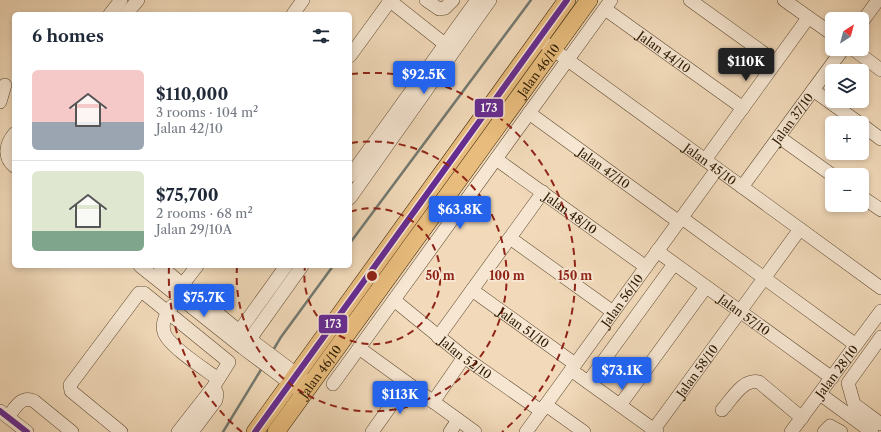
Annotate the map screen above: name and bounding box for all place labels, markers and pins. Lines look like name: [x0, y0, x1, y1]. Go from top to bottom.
pin: $110K: [718, 48, 774, 82]
pin: $92.5K: [391, 61, 457, 95]
pin: $63.8K: [427, 196, 493, 230]
centre of rings: [365, 269, 379, 283]
pin: $75.7K: [171, 284, 237, 318]
pin: $73.1K: [589, 357, 655, 391]
pin: $113K: [372, 381, 428, 415]

